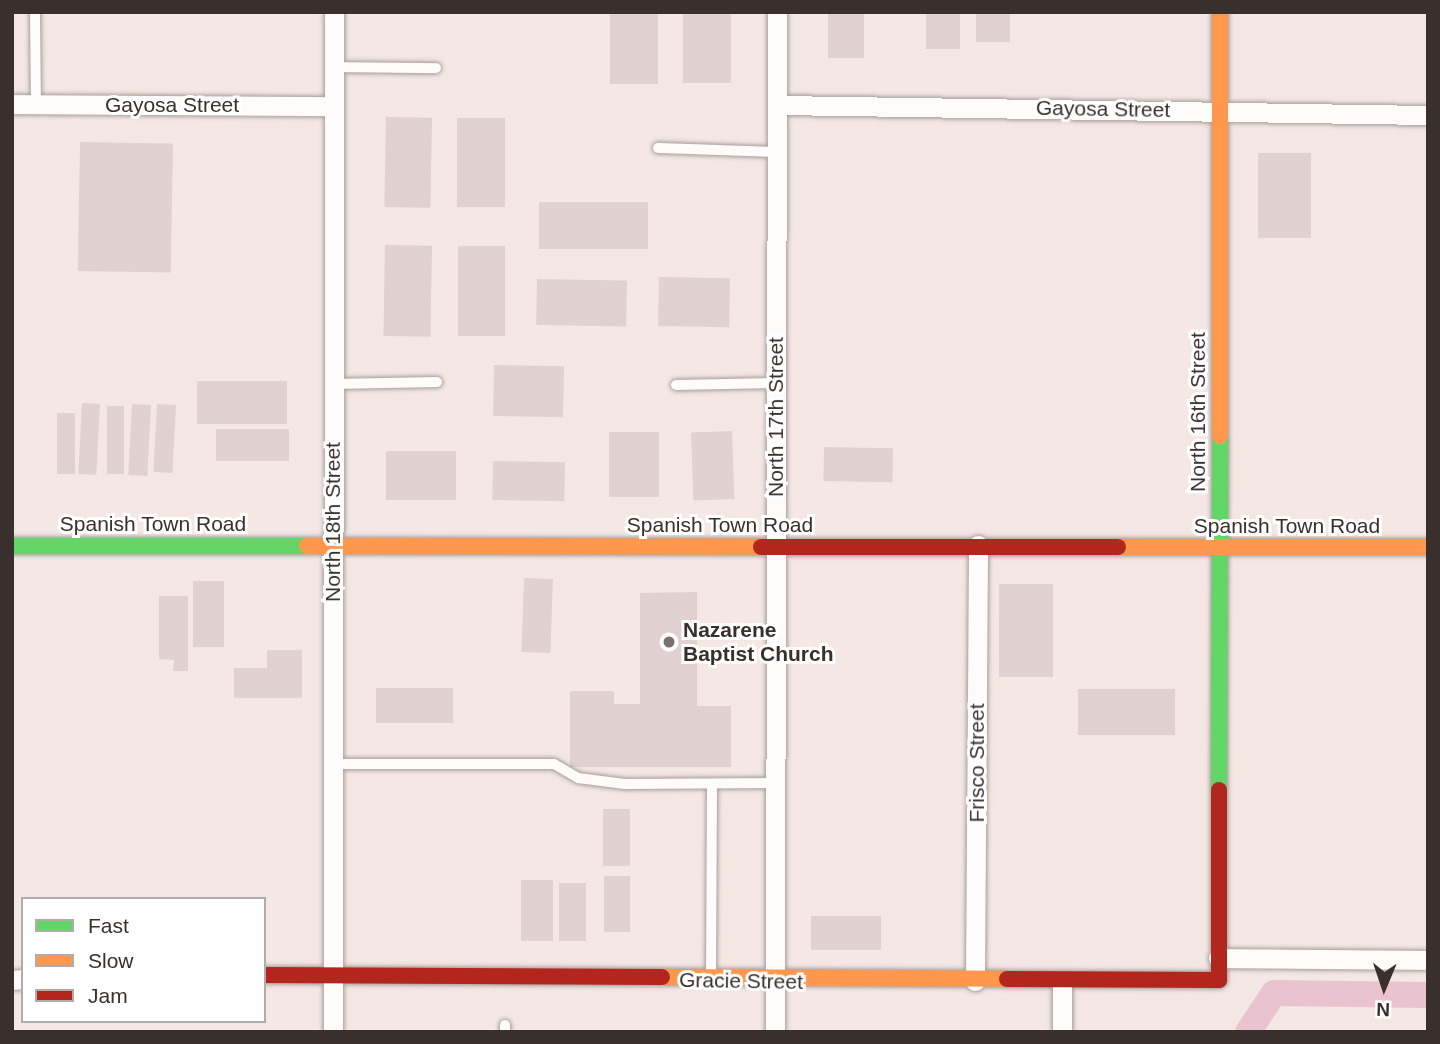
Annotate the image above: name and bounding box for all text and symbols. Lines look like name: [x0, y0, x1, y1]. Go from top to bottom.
street label: Gayosa Street: [105, 92, 239, 118]
street label: Gayosa Street: [1036, 95, 1170, 123]
street label: North 16th Street: [1185, 332, 1211, 492]
street label: North 17th Street: [763, 337, 789, 497]
street label: North 18th Street: [320, 442, 346, 602]
street label: Spanish Town Road: [60, 511, 246, 537]
street label: Spanish Town Road: [627, 512, 813, 538]
street label: Spanish Town Road: [1194, 513, 1380, 539]
place label: Nazarene Baptist Church: [683, 617, 834, 667]
marker: Nazarene Baptist Church: [661, 634, 677, 650]
street label: Frisco Street: [964, 703, 990, 823]
legend: [21, 897, 266, 1023]
text: Fast: [88, 914, 129, 937]
text: Slow: [88, 949, 134, 972]
north arrow: [1349, 953, 1419, 1023]
street label: Gracie Street: [679, 967, 803, 995]
text: Jam: [88, 984, 128, 1007]
text: N: [1376, 999, 1390, 1020]

